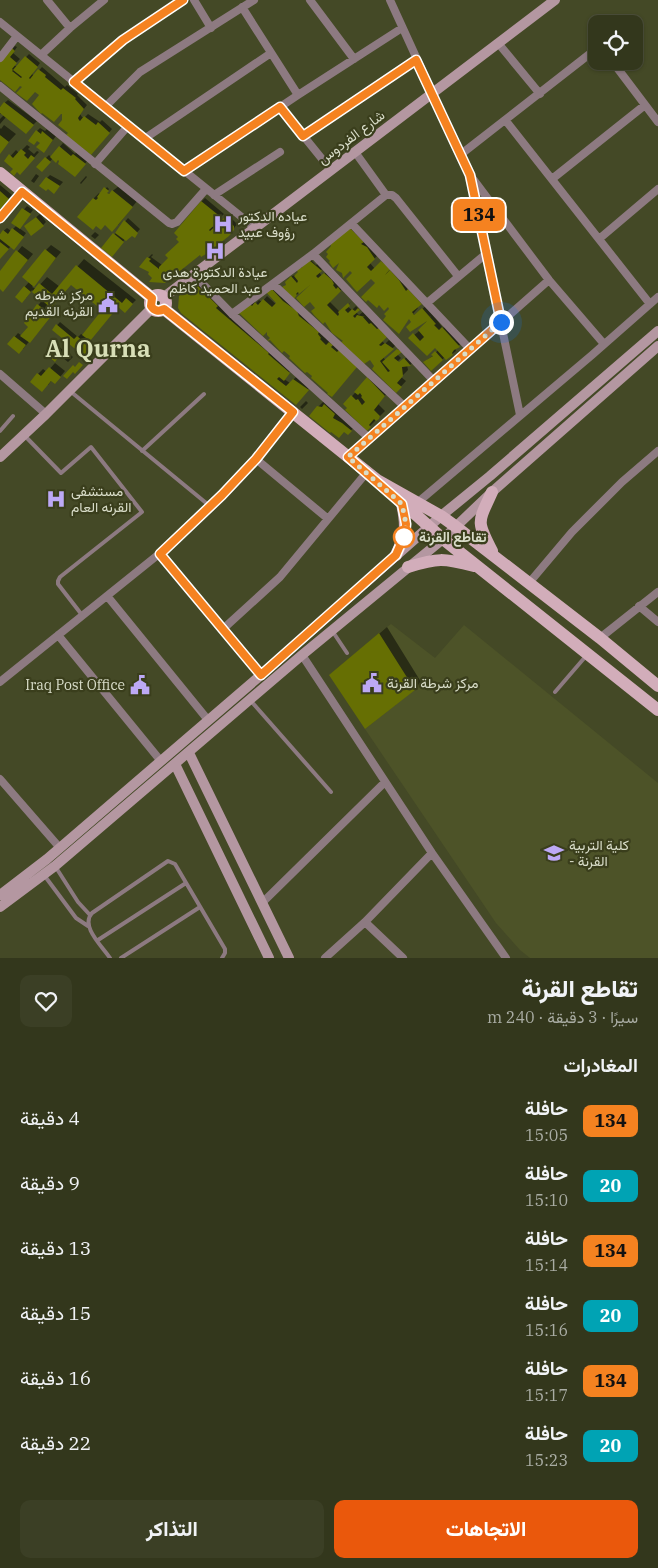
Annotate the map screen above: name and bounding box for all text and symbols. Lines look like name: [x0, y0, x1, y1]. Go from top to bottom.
map controls: [588, 15, 643, 70]
button: locate: [588, 15, 643, 70]
street label: شارع الفردوس: [314, 106, 389, 170]
line badge: 134: [450, 199, 508, 231]
text: 134: [463, 203, 495, 226]
place label: عياده الدكتور رؤوف عبيد: [237, 207, 307, 241]
hospital icon: عياده الدكتور رؤوف عبيد: [212, 213, 234, 235]
hospital icon: عيادة الدكتورة هدى عبد الحميد كاظم: [204, 240, 226, 262]
place label: عيادة الدكتورة هدى عبد الحميد كاظم: [162, 263, 268, 297]
place label: مركز شرطه القرنه القديم: [25, 286, 93, 320]
public building icon: مركز شرطه القرنه القديم: [97, 292, 119, 314]
your location: [489, 310, 514, 335]
district label: Al Qurna: [45, 332, 151, 364]
place label: مستشفى القرنه العام: [71, 482, 131, 516]
hospital icon: مستشفى القرنه العام: [45, 488, 67, 510]
marker: تقاطع القرنة: [393, 526, 415, 548]
place label: تقاطع القرنة: [419, 528, 487, 547]
public building icon: مركز شرطة القرنة: [361, 672, 383, 694]
public building icon: Iraq Post Office: [129, 674, 151, 696]
place label: مركز شرطة القرنة: [387, 674, 478, 692]
place label: Iraq Post Office: [25, 676, 125, 694]
place label: كلية التربية - القرنة: [569, 836, 629, 870]
school or university icon: كلية التربية - القرنة: [543, 842, 565, 864]
text: تقاطع القرنة: [521, 972, 638, 1004]
button: heart: [20, 975, 72, 1027]
text: سيرًا · 3 دقيقة · 240 m: [487, 1007, 638, 1027]
text: المغادرات: [563, 1053, 638, 1077]
text: حافلة: [525, 1096, 568, 1120]
text: 4 دقيقة: [20, 1106, 80, 1130]
text: 134: [594, 1109, 627, 1132]
text: 15:05: [525, 1125, 568, 1145]
text: حافلة: [525, 1161, 568, 1185]
text: 9 دقيقة: [20, 1171, 80, 1195]
text: 20: [600, 1174, 621, 1197]
text: 15:10: [525, 1190, 568, 1210]
text: حافلة: [525, 1226, 568, 1250]
text: 13 دقيقة: [20, 1236, 91, 1260]
text: 134: [594, 1239, 627, 1262]
text: 15:14: [525, 1255, 568, 1275]
text: حافلة: [525, 1291, 568, 1315]
text: 15 دقيقة: [20, 1301, 91, 1325]
text: 20: [600, 1304, 621, 1327]
text: 15:16: [525, 1320, 568, 1340]
text: حافلة: [525, 1356, 568, 1380]
text: 16 دقيقة: [20, 1366, 91, 1390]
text: 134: [594, 1369, 627, 1392]
text: 15:17: [525, 1385, 568, 1405]
text: حافلة: [525, 1421, 568, 1445]
text: 22 دقيقة: [20, 1431, 91, 1455]
text: 20: [600, 1434, 621, 1457]
text: 15:23: [525, 1450, 568, 1470]
button: التذاكر: [20, 1500, 324, 1558]
button: الاتجاهات: [334, 1500, 638, 1558]

